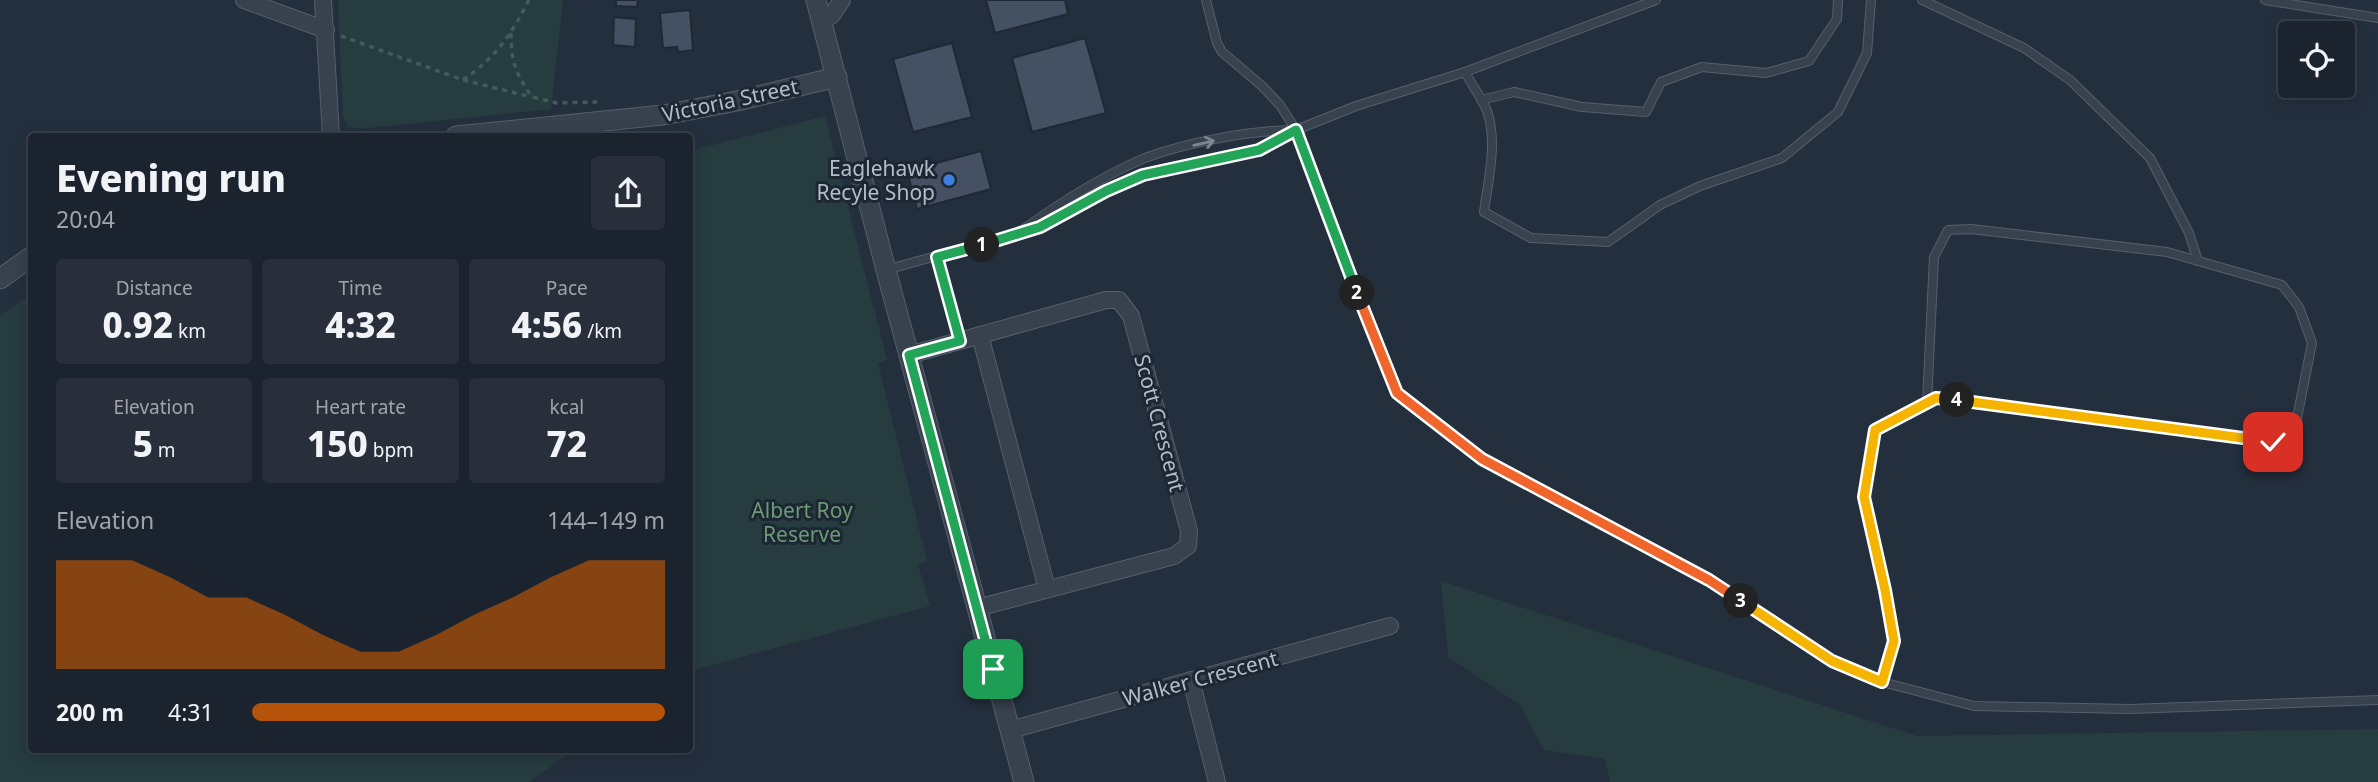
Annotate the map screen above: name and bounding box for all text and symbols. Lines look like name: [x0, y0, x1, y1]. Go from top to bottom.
map controls: [2278, 21, 2355, 98]
button: locate: [2278, 21, 2355, 98]
street label: Victoria Street: [659, 72, 801, 128]
one-way arrow: [1192, 135, 1215, 149]
text: Evening run: [56, 151, 286, 203]
place label: Eaglehawk Recyle Shop: [816, 154, 936, 206]
button: share: [591, 156, 665, 230]
marker: Eaglehawk Recyle Shop: [941, 172, 957, 188]
text: 20:04: [56, 203, 115, 235]
pin: 1: [964, 228, 1000, 262]
text: 1: [976, 231, 987, 257]
text: Distance: [116, 275, 193, 301]
text: Time: [339, 275, 382, 301]
text: Pace: [546, 275, 588, 301]
pin: 2: [1340, 276, 1374, 310]
text: 2: [1351, 279, 1362, 305]
text: 0.92: [102, 301, 173, 348]
text: 4:32: [325, 301, 396, 348]
text: 4:56: [512, 301, 582, 348]
text: km: [173, 318, 206, 344]
text: /km: [582, 318, 622, 344]
street label: Scott Crescent: [1128, 351, 1192, 495]
pin: 4: [1940, 382, 1974, 418]
text: 4: [1951, 386, 1962, 412]
text: Elevation: [114, 394, 195, 420]
text: Heart rate: [315, 394, 406, 420]
text: kcal: [549, 394, 584, 420]
pin: [2243, 412, 2303, 472]
text: 5: [133, 420, 153, 467]
text: 150: [307, 420, 368, 467]
text: 72: [547, 420, 587, 467]
icon: check: [2254, 423, 2292, 461]
text: m: [153, 437, 176, 463]
text: bpm: [368, 437, 414, 463]
park label: Albert Roy Reserve: [751, 496, 853, 548]
text: Elevation: [56, 504, 154, 536]
text: 144–149 m: [547, 504, 665, 536]
pin: 3: [1724, 584, 1758, 618]
text: 3: [1735, 587, 1746, 613]
pin: [963, 639, 1023, 699]
street label: Walker Crescent: [1119, 644, 1281, 712]
icon: arrive: [974, 650, 1012, 688]
text: 200 m: [56, 696, 124, 728]
text: 4:31: [168, 696, 214, 728]

